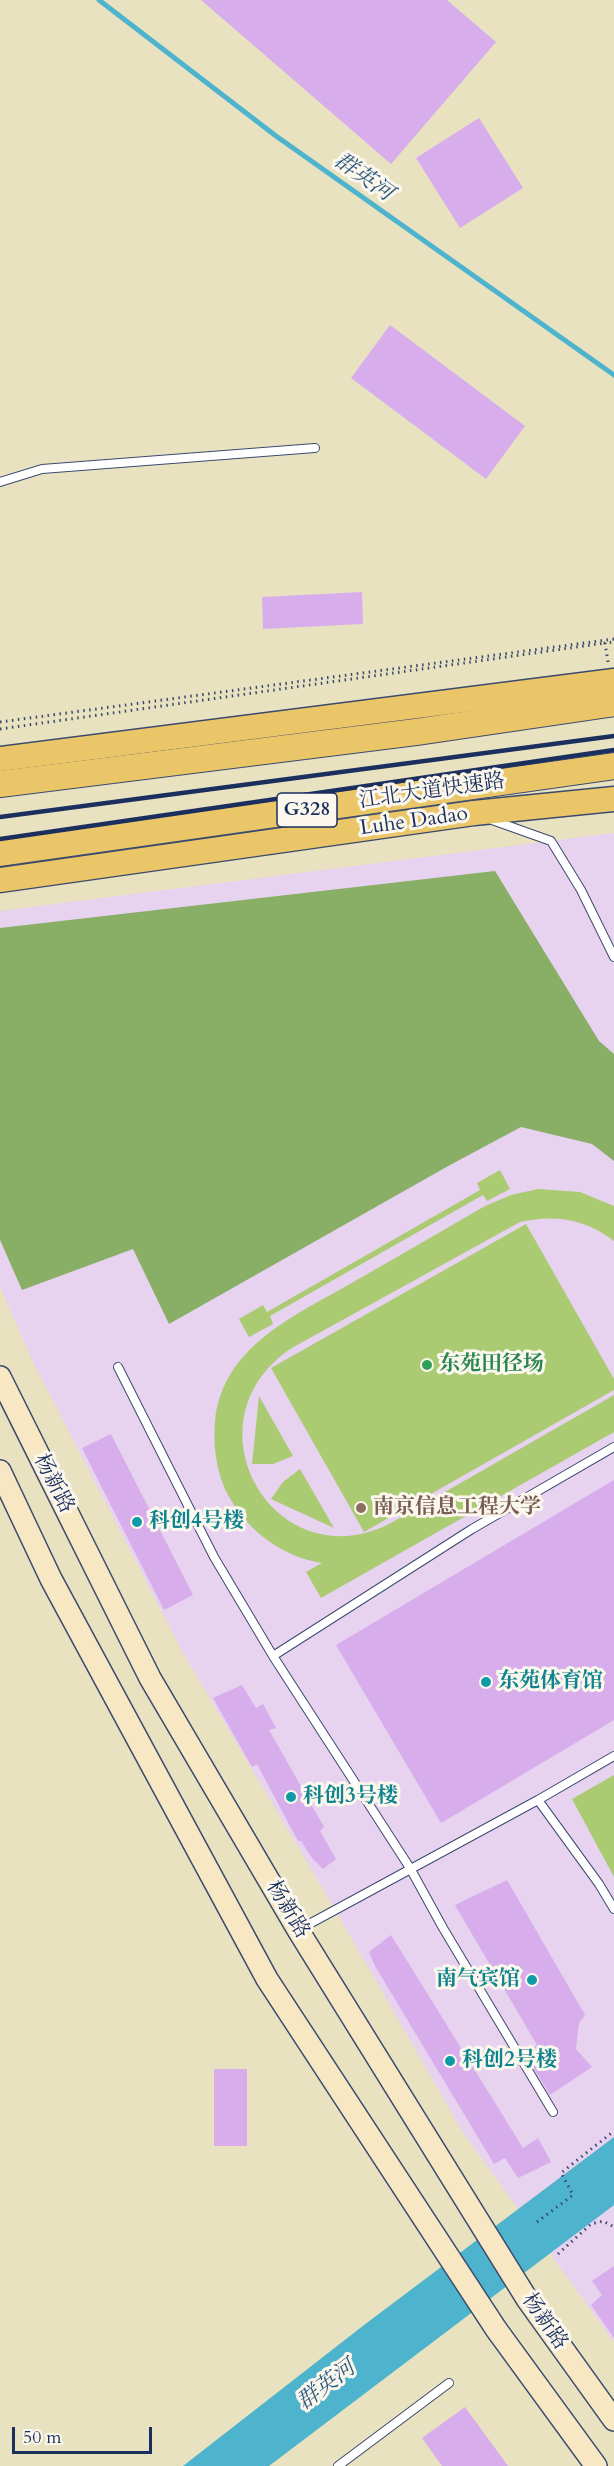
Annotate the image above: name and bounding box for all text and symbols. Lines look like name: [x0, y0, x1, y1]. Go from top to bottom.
water label: 群英河: [328, 148, 398, 208]
street label: 江北大道快速路: [357, 769, 507, 815]
road number: G328: [277, 793, 337, 827]
street label: Luhe Dadao: [358, 802, 470, 842]
place label: 东苑田径场: [439, 1352, 544, 1378]
marker: 东苑田径场: [420, 1358, 434, 1372]
street label: 杨新路: [27, 1450, 79, 1518]
place label: 南京信息工程大学: [373, 1495, 541, 1521]
marker: 南京信息工程大学: [354, 1501, 368, 1515]
place label: 科创4号楼: [149, 1509, 244, 1535]
marker: 科创4号楼: [130, 1515, 144, 1529]
place label: 东苑体育馆: [498, 1669, 603, 1695]
marker: 东苑体育馆: [479, 1675, 493, 1689]
place label: 科创3号楼: [303, 1784, 398, 1810]
marker: 科创3号楼: [284, 1790, 298, 1804]
street label: 杨新路: [260, 1877, 314, 1943]
place label: 南气宾馆: [436, 1967, 520, 1993]
marker: 南气宾馆: [525, 1973, 539, 1987]
place label: 科创2号楼: [462, 2048, 557, 2074]
marker: 科创2号楼: [443, 2054, 457, 2068]
street label: 杨新路: [516, 2289, 572, 2355]
water label: 群英河: [293, 2356, 361, 2416]
scale bar: [15, 2415, 154, 2453]
text: 50 m: [23, 2425, 62, 2450]

